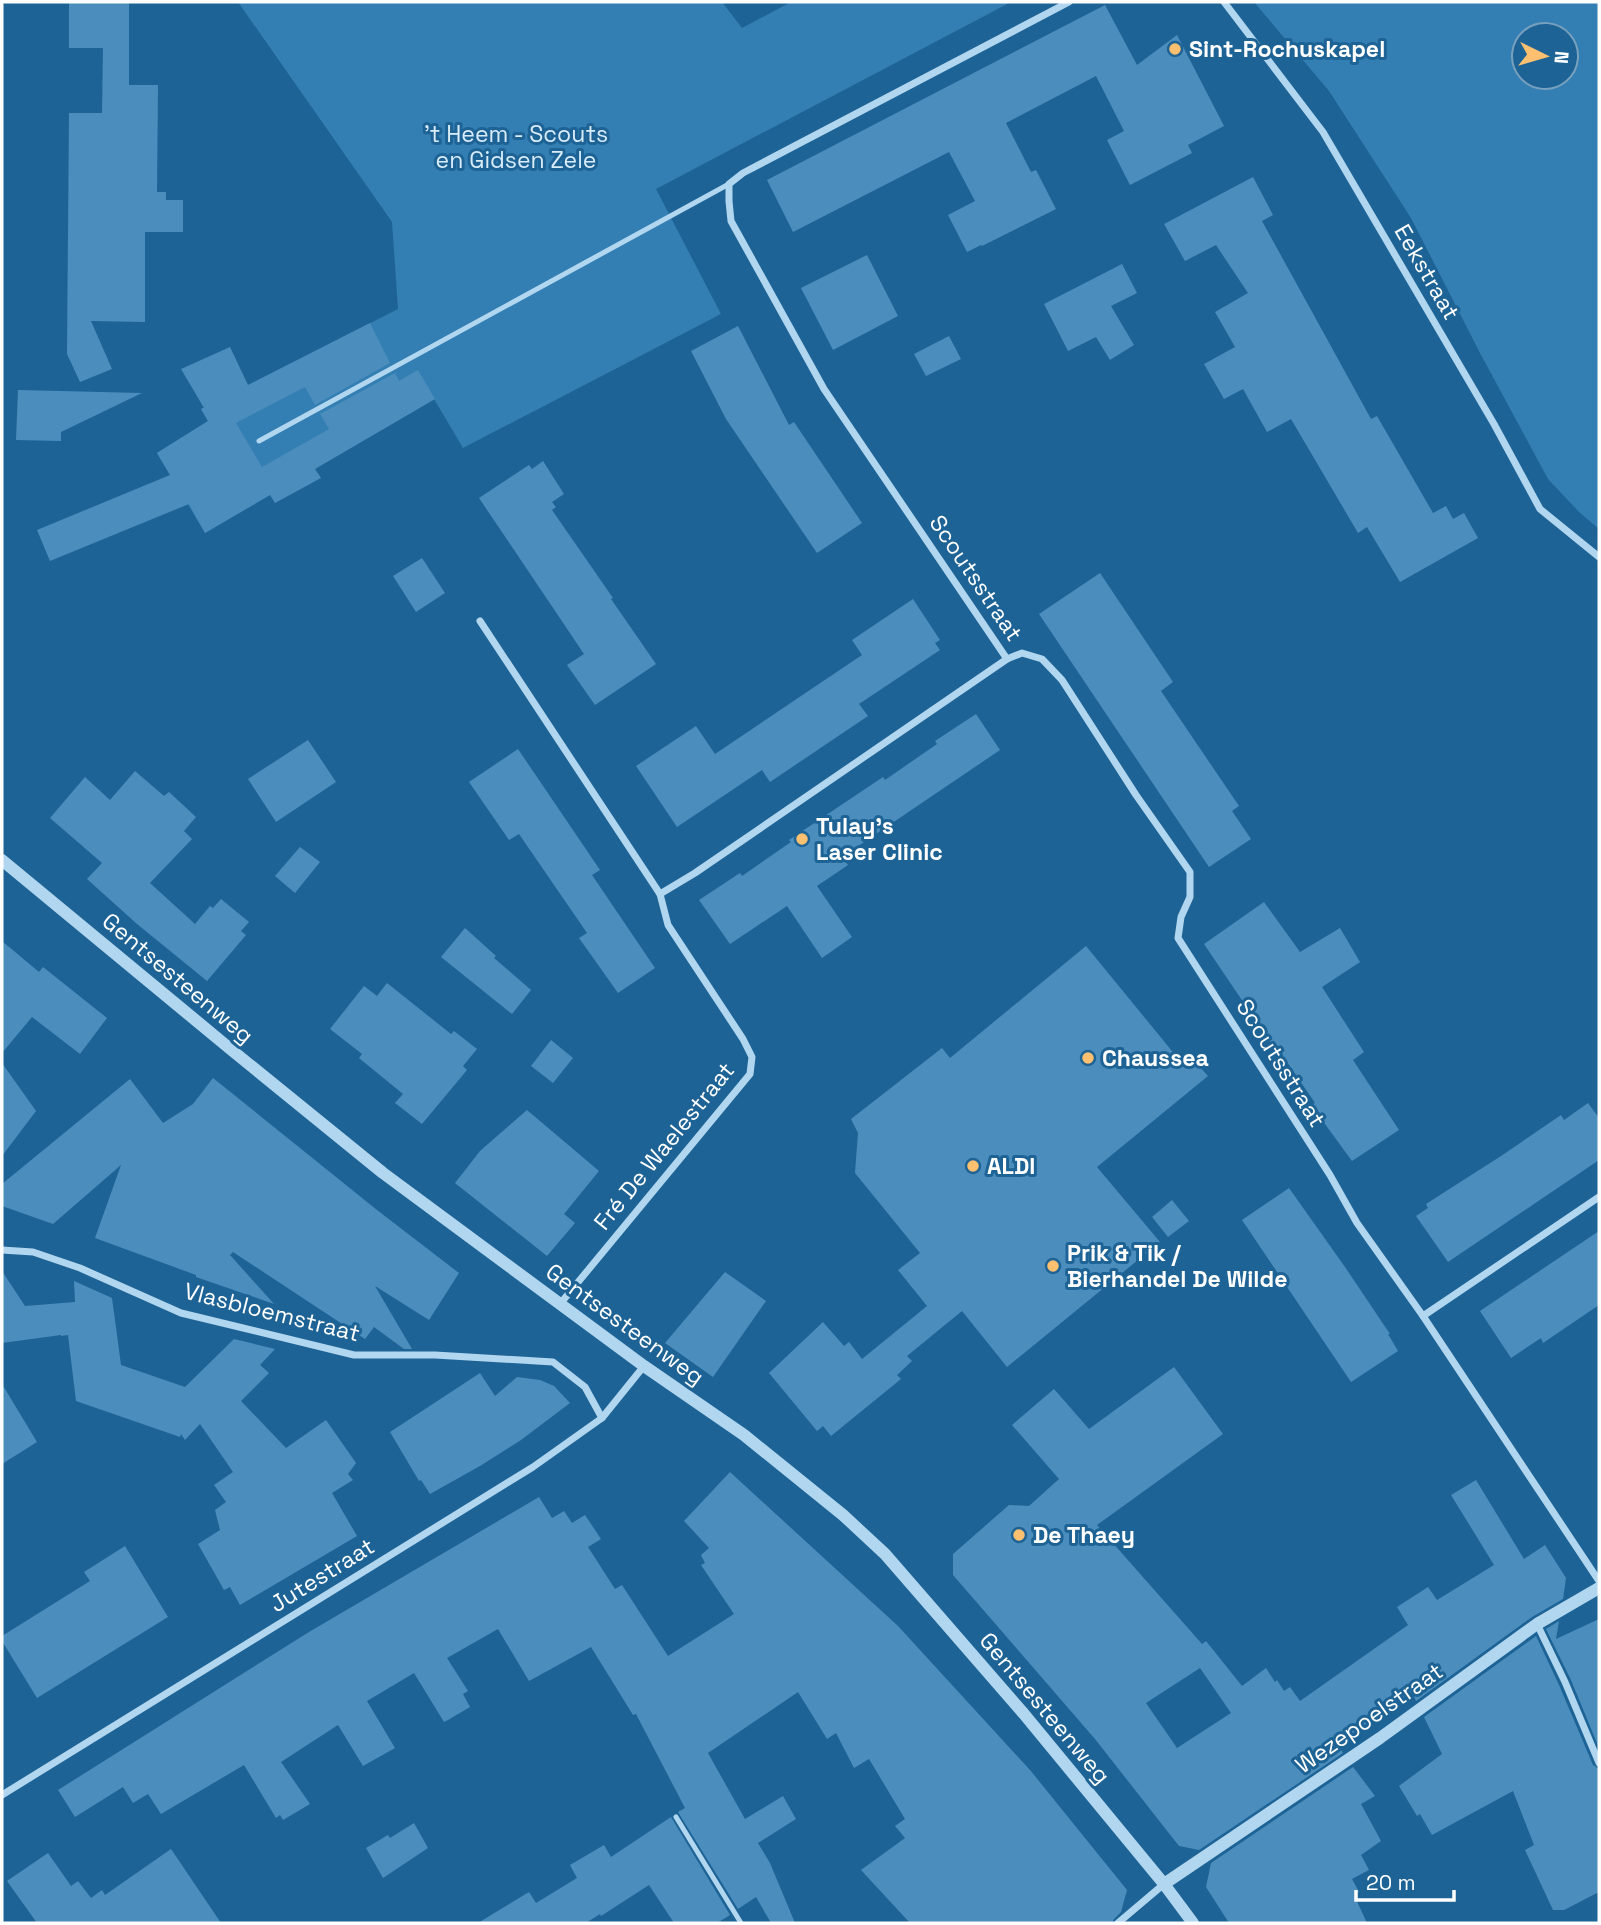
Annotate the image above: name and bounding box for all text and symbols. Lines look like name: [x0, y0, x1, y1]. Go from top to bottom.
north arrow: [1510, 21, 1580, 91]
place label: Sint-Rochuskapel: [1189, 34, 1385, 64]
marker: Sint-Rochuskapel: [1167, 41, 1183, 57]
text: N: [1548, 50, 1574, 65]
park label: 't Heem - Scouts en Gidsen Zele: [424, 119, 608, 175]
street label: Eekstraat: [1388, 219, 1466, 325]
street label: Scoutsstraat: [923, 509, 1029, 647]
place label: Tulay's Laser Clinic: [816, 811, 943, 867]
marker: Tulay's Laser Clinic: [794, 831, 810, 847]
street label: Gentsesteenweg: [96, 906, 260, 1050]
street label: Scoutsstraat: [1230, 993, 1332, 1133]
place label: Chaussea: [1102, 1043, 1209, 1073]
marker: Chaussea: [1080, 1050, 1096, 1066]
street label: Fré De Waelestraat: [587, 1056, 741, 1236]
place label: ALDI: [987, 1151, 1035, 1181]
marker: ALDI: [965, 1158, 981, 1174]
place label: Prik & Tik / Bierhandel De Wilde: [1067, 1238, 1287, 1294]
street label: Gentsesteenweg: [540, 1256, 710, 1392]
marker: Prik & Tik / Bierhandel De Wilde: [1045, 1258, 1061, 1274]
street label: Vlasbloemstraat: [181, 1276, 363, 1348]
place label: De Thaey: [1033, 1520, 1135, 1550]
marker: De Thaey: [1011, 1527, 1027, 1543]
street label: Jutestraat: [264, 1531, 380, 1619]
street label: Gentsesteenweg: [973, 1626, 1117, 1790]
street label: Wezepoelstraat: [1289, 1656, 1449, 1780]
scale bar: [1356, 1858, 1454, 1902]
text: 20 m: [1366, 1869, 1416, 1896]

